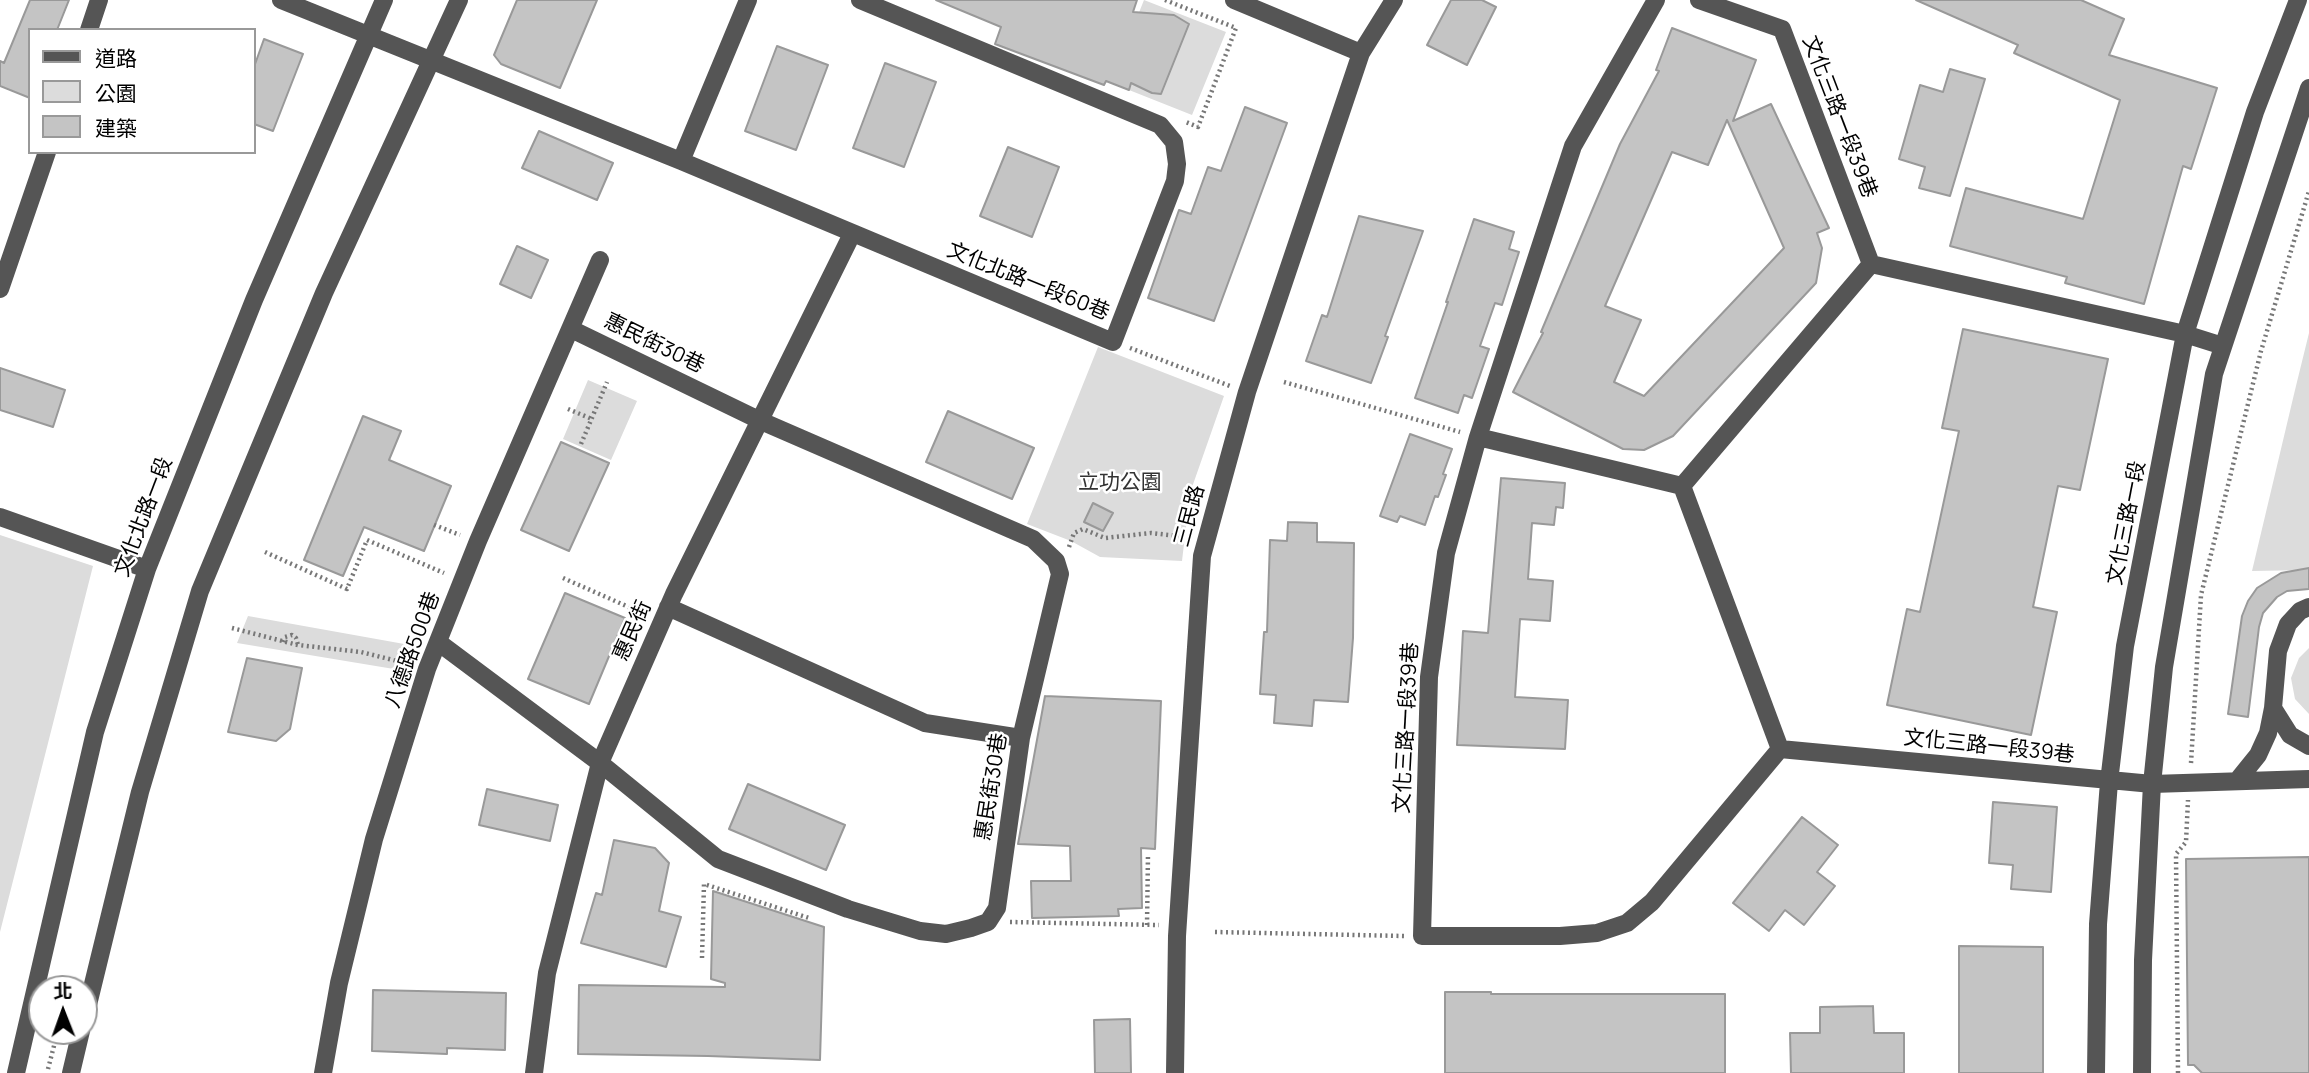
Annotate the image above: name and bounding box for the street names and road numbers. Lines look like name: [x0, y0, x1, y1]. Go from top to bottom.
street label: 文化三路一段39巷: [1796, 32, 1882, 202]
street label: 文化北路一段60巷: [943, 238, 1113, 326]
street label: 惠民街30巷: [600, 309, 708, 379]
street label: 文化北路一段: [110, 454, 178, 580]
street label: 文化三路一段: [2103, 459, 2151, 587]
street label: 三民路: [1170, 482, 1210, 550]
street label: 八德路500巷: [380, 588, 446, 712]
street label: 惠民街: [609, 597, 657, 665]
street label: 文化三路一段39巷: [1390, 642, 1424, 814]
street label: 文化三路一段39巷: [1902, 725, 2076, 769]
street label: 惠民街30巷: [971, 731, 1013, 843]

